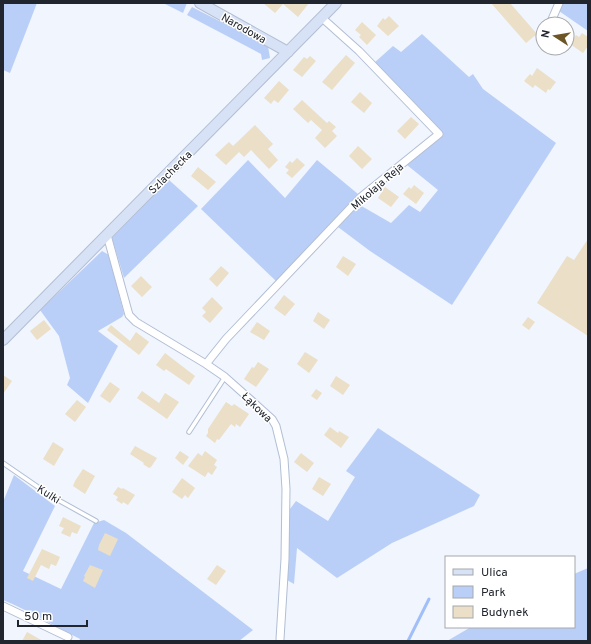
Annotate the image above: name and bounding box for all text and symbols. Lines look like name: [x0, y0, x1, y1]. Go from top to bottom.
street label: Narodowa: [218, 11, 269, 47]
north arrow: [535, 16, 575, 56]
text: N: [539, 29, 554, 39]
street label: Szlachecka: [146, 148, 196, 197]
street label: Mikołaja Reja: [349, 160, 407, 213]
street label: Łąkowa: [238, 390, 275, 426]
street label: Kulki: [34, 482, 63, 507]
legend: [445, 556, 575, 628]
text: Ulica: [481, 565, 508, 581]
text: Park: [481, 585, 506, 601]
scale bar: [18, 602, 87, 628]
text: Budynek: [481, 605, 529, 621]
text: 50 m: [24, 609, 52, 625]

